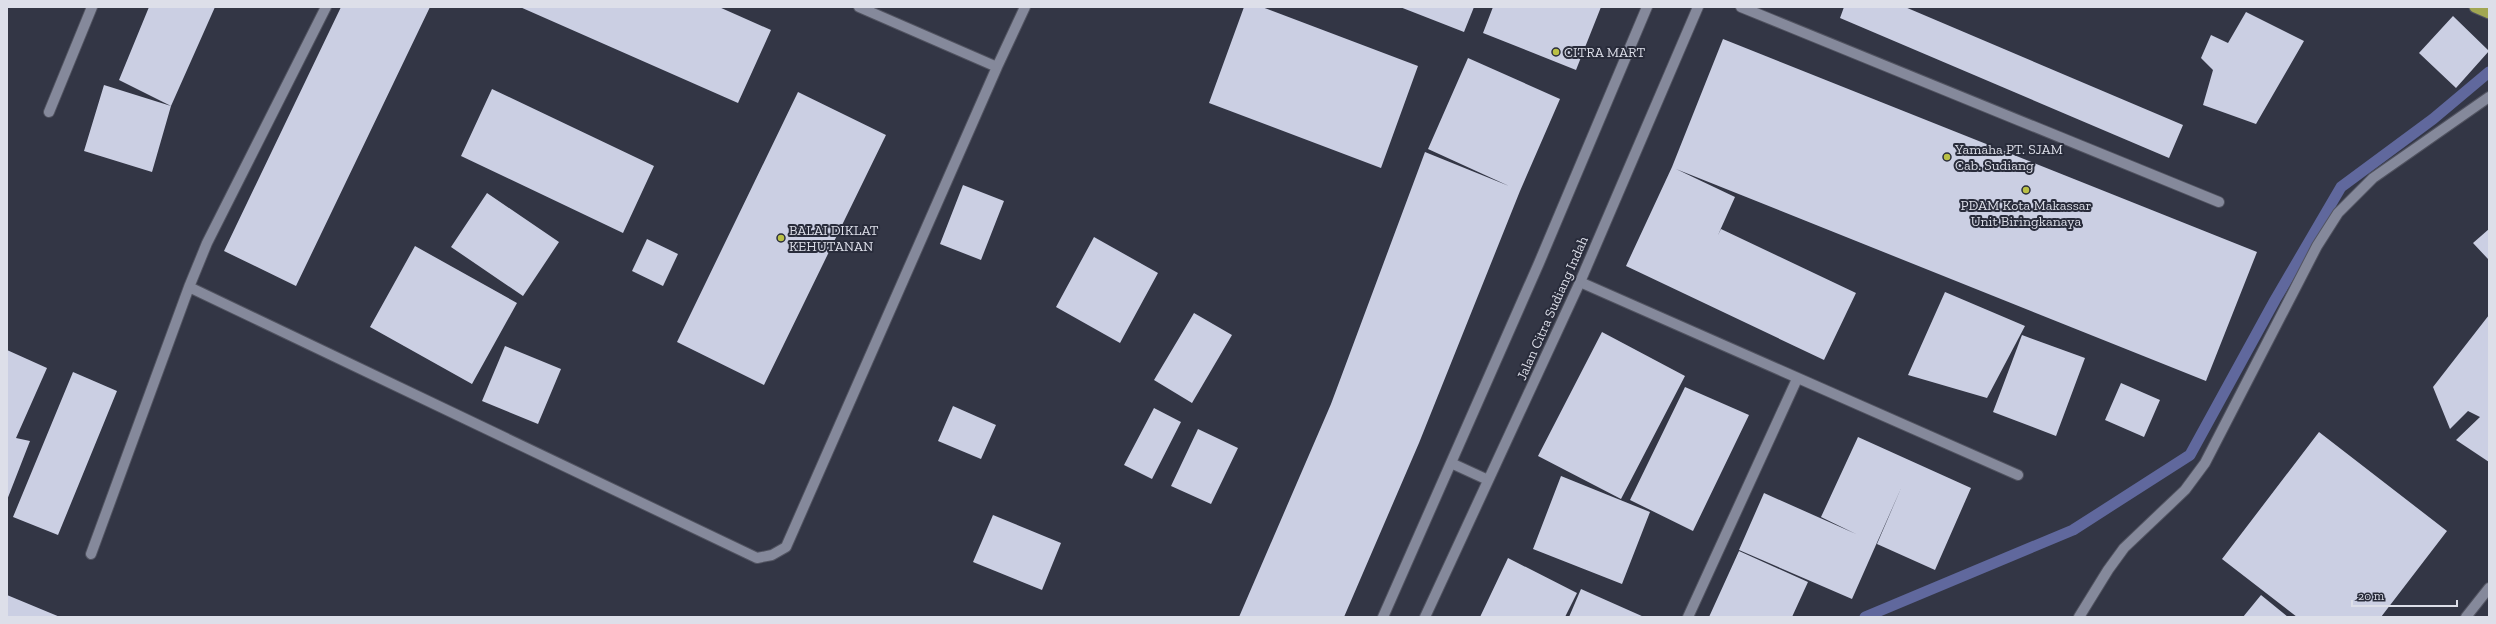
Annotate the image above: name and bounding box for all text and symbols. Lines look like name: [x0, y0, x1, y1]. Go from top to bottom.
place label: CITRA MART: [1564, 44, 1646, 61]
marker: CITRA MART: [1551, 47, 1561, 57]
place label: Yamaha PT. SJAM Cab. Sudiang: [1954, 141, 2063, 174]
marker: Yamaha PT. SJAM Cab. Sudiang: [1942, 152, 1952, 162]
marker: PDAM Kota Makassar Unit Biringkanaya: [2021, 185, 2031, 195]
place label: PDAM Kota Makassar Unit Biringkanaya: [1961, 197, 2092, 230]
place label: BALAI DIKLAT KEHUTANAN: [789, 222, 879, 255]
marker: BALAI DIKLAT KEHUTANAN: [776, 233, 786, 243]
street label: Jalan Citra Sudiang Indah: [1513, 233, 1592, 383]
scale bar: [2352, 582, 2457, 608]
text: 20 m: [2358, 589, 2385, 603]

